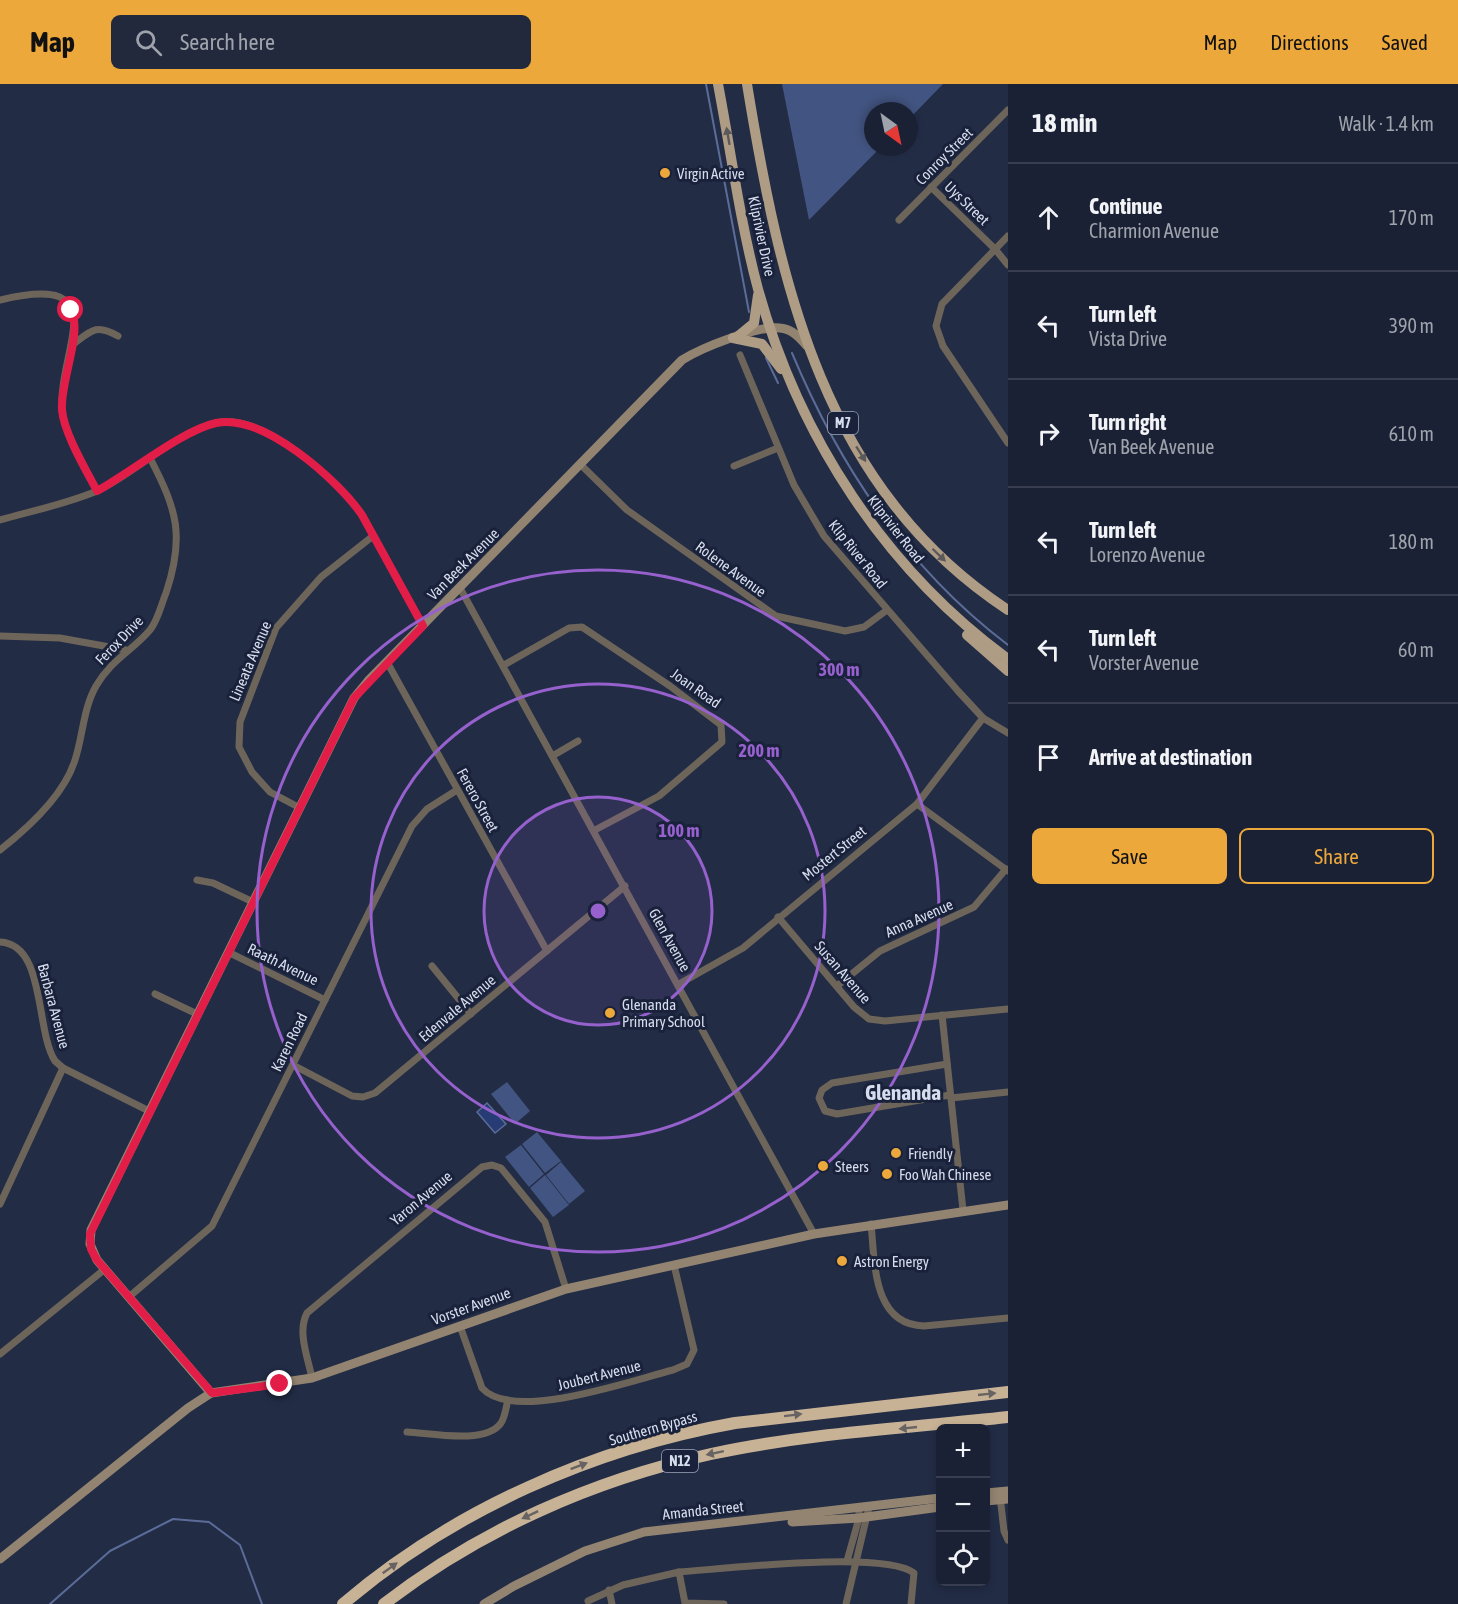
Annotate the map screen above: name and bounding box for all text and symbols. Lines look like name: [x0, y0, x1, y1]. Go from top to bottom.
search box: [111, 15, 531, 69]
text: Map: [30, 26, 75, 58]
icon: search: [132, 26, 165, 59]
text: Search here: [180, 29, 275, 55]
text: Map: [1203, 30, 1237, 54]
text: Directions: [1270, 30, 1349, 54]
text: Saved: [1382, 30, 1428, 54]
north arrow: [864, 102, 918, 156]
text: 18 min: [1032, 108, 1097, 138]
text: Walk · 1.4 km: [1339, 112, 1434, 135]
street label: Conroy Street: [912, 124, 976, 188]
one-way arrow: [723, 126, 732, 145]
place label: Virgin Active: [677, 165, 745, 182]
marker: Virgin Active: [658, 166, 672, 180]
street label: Uys Street: [941, 178, 993, 228]
text: Continue: [1089, 193, 1163, 219]
street label: Kliprivier Drive: [745, 194, 779, 278]
icon: ahead: [1032, 201, 1065, 234]
text: 170 m: [1389, 206, 1434, 229]
text: Charmion Avenue: [1089, 219, 1219, 242]
route start: [57, 296, 83, 322]
text: Turn left: [1089, 301, 1156, 327]
icon: left: [1032, 309, 1065, 342]
text: 390 m: [1389, 314, 1434, 337]
text: Vista Drive: [1089, 327, 1167, 350]
text: Turn right: [1089, 409, 1166, 435]
road number: M7: [828, 412, 858, 434]
icon: right: [1032, 417, 1065, 450]
text: 610 m: [1389, 422, 1434, 445]
text: Van Beek Avenue: [1089, 435, 1214, 458]
one-way arrow: [856, 446, 867, 462]
street label: Kliprivier Road: [864, 492, 928, 566]
street label: Klip River Road: [825, 516, 891, 592]
text: Turn left: [1089, 517, 1156, 543]
street label: Van Beek Avenue: [424, 525, 502, 603]
icon: left: [1032, 525, 1065, 558]
text: 180 m: [1389, 530, 1434, 553]
street label: Rolene Avenue: [692, 538, 770, 600]
text: Lorenzo Avenue: [1089, 543, 1205, 566]
one-way arrow: [932, 548, 947, 562]
street label: Ferox Drive: [92, 612, 146, 668]
street label: Lineata Avenue: [226, 618, 275, 704]
text: Turn left: [1089, 625, 1156, 651]
icon: left: [1032, 633, 1065, 666]
text: 60 m: [1398, 638, 1434, 661]
text: Vorster Avenue: [1089, 651, 1199, 674]
text: 300 m: [819, 659, 859, 680]
street label: Joan Road: [668, 665, 724, 711]
text: 200 m: [739, 740, 779, 761]
icon: arrive: [1032, 741, 1065, 774]
text: Arrive at destination: [1089, 744, 1252, 770]
street label: Ferero Street: [454, 765, 502, 835]
text: 100 m: [659, 820, 699, 841]
street label: Mostert Street: [799, 822, 869, 884]
button: Save: [1032, 828, 1227, 884]
button: Share: [1239, 828, 1434, 884]
street label: Anna Avenue: [882, 895, 956, 940]
centre of rings: [588, 901, 608, 921]
street label: Glen Avenue: [646, 906, 694, 975]
street label: Susan Avenue: [811, 937, 875, 1007]
street label: Raath Avenue: [245, 940, 321, 989]
street label: Barbara Avenue: [34, 962, 74, 1051]
street label: Edenvale Avenue: [415, 971, 499, 1045]
place label: Glenanda Primary School: [622, 996, 705, 1030]
marker: Glenanda Primary School: [603, 1006, 617, 1020]
street label: Karen Road: [268, 1010, 310, 1074]
district label: Glenanda: [865, 1080, 941, 1104]
place label: Friendly: [908, 1145, 953, 1162]
marker: Friendly: [889, 1146, 903, 1160]
place label: Steers: [835, 1158, 869, 1175]
marker: Steers: [816, 1159, 830, 1173]
place label: Foo Wah Chinese: [899, 1166, 991, 1183]
street label: Yaron Avenue: [387, 1167, 455, 1229]
marker: Foo Wah Chinese: [880, 1167, 894, 1181]
place label: Astron Energy: [854, 1253, 929, 1270]
marker: Astron Energy: [835, 1254, 849, 1268]
street label: Vorster Avenue: [429, 1284, 513, 1328]
street label: Joubert Avenue: [556, 1356, 643, 1394]
route end: [266, 1370, 292, 1396]
one-way arrow: [978, 1389, 997, 1399]
street label: Southern Bypass: [607, 1407, 699, 1449]
one-way arrow: [784, 1410, 803, 1420]
one-way arrow: [899, 1423, 918, 1433]
map controls: [936, 1424, 990, 1586]
button: +: [936, 1424, 990, 1478]
one-way arrow: [706, 1449, 724, 1459]
road number: N12: [662, 1450, 698, 1472]
one-way arrow: [571, 1461, 589, 1471]
button: −: [936, 1478, 990, 1532]
street label: Amanda Street: [662, 1497, 744, 1523]
one-way arrow: [522, 1510, 539, 1519]
button: locate: [936, 1532, 990, 1586]
one-way arrow: [381, 1562, 397, 1574]

